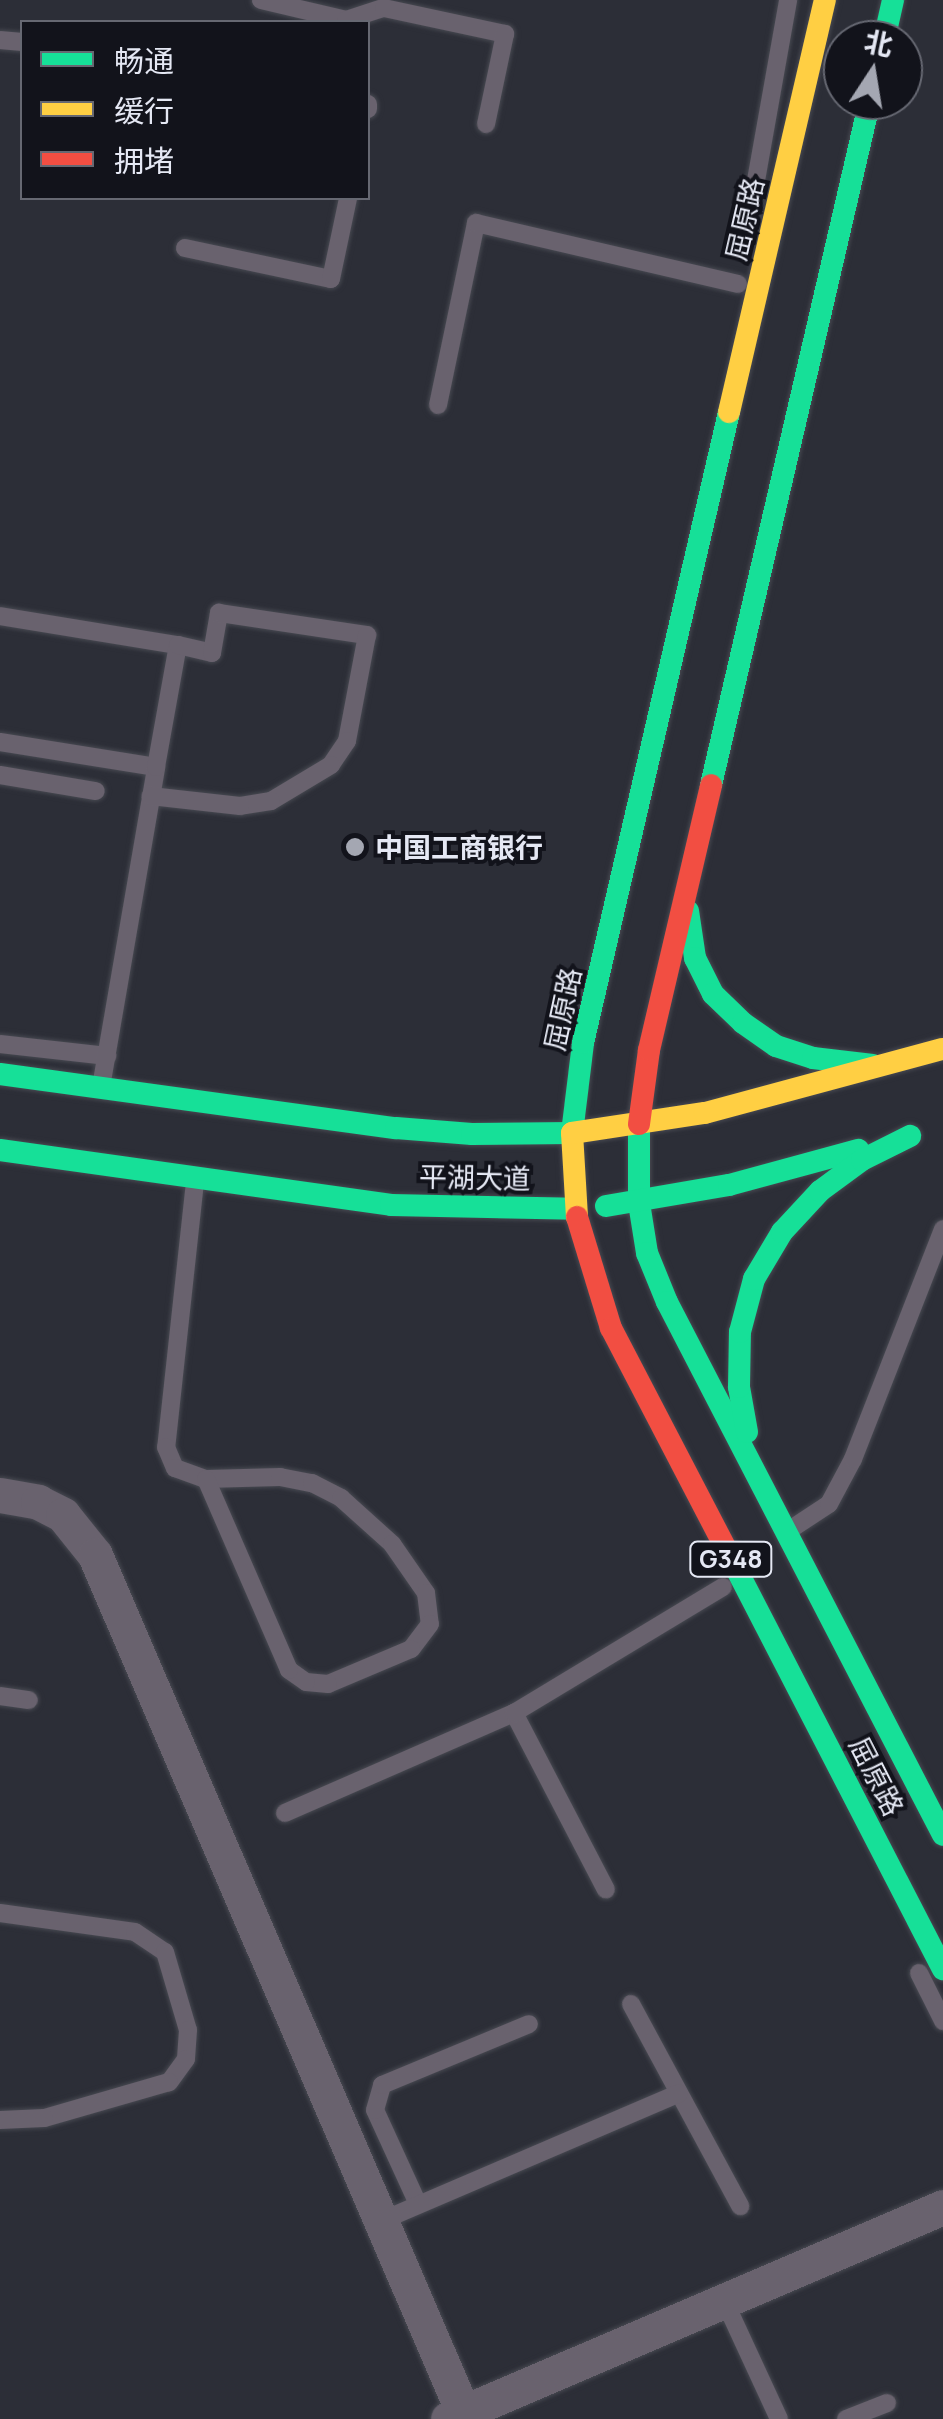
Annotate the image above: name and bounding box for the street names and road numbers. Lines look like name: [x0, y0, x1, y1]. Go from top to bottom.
street label: 屈原路: [718, 174, 770, 264]
street label: 屈原路: [537, 964, 587, 1054]
street label: 平湖大道: [419, 1159, 531, 1195]
road number: G348: [688, 1539, 774, 1579]
street label: 屈原路: [843, 1731, 911, 1821]

